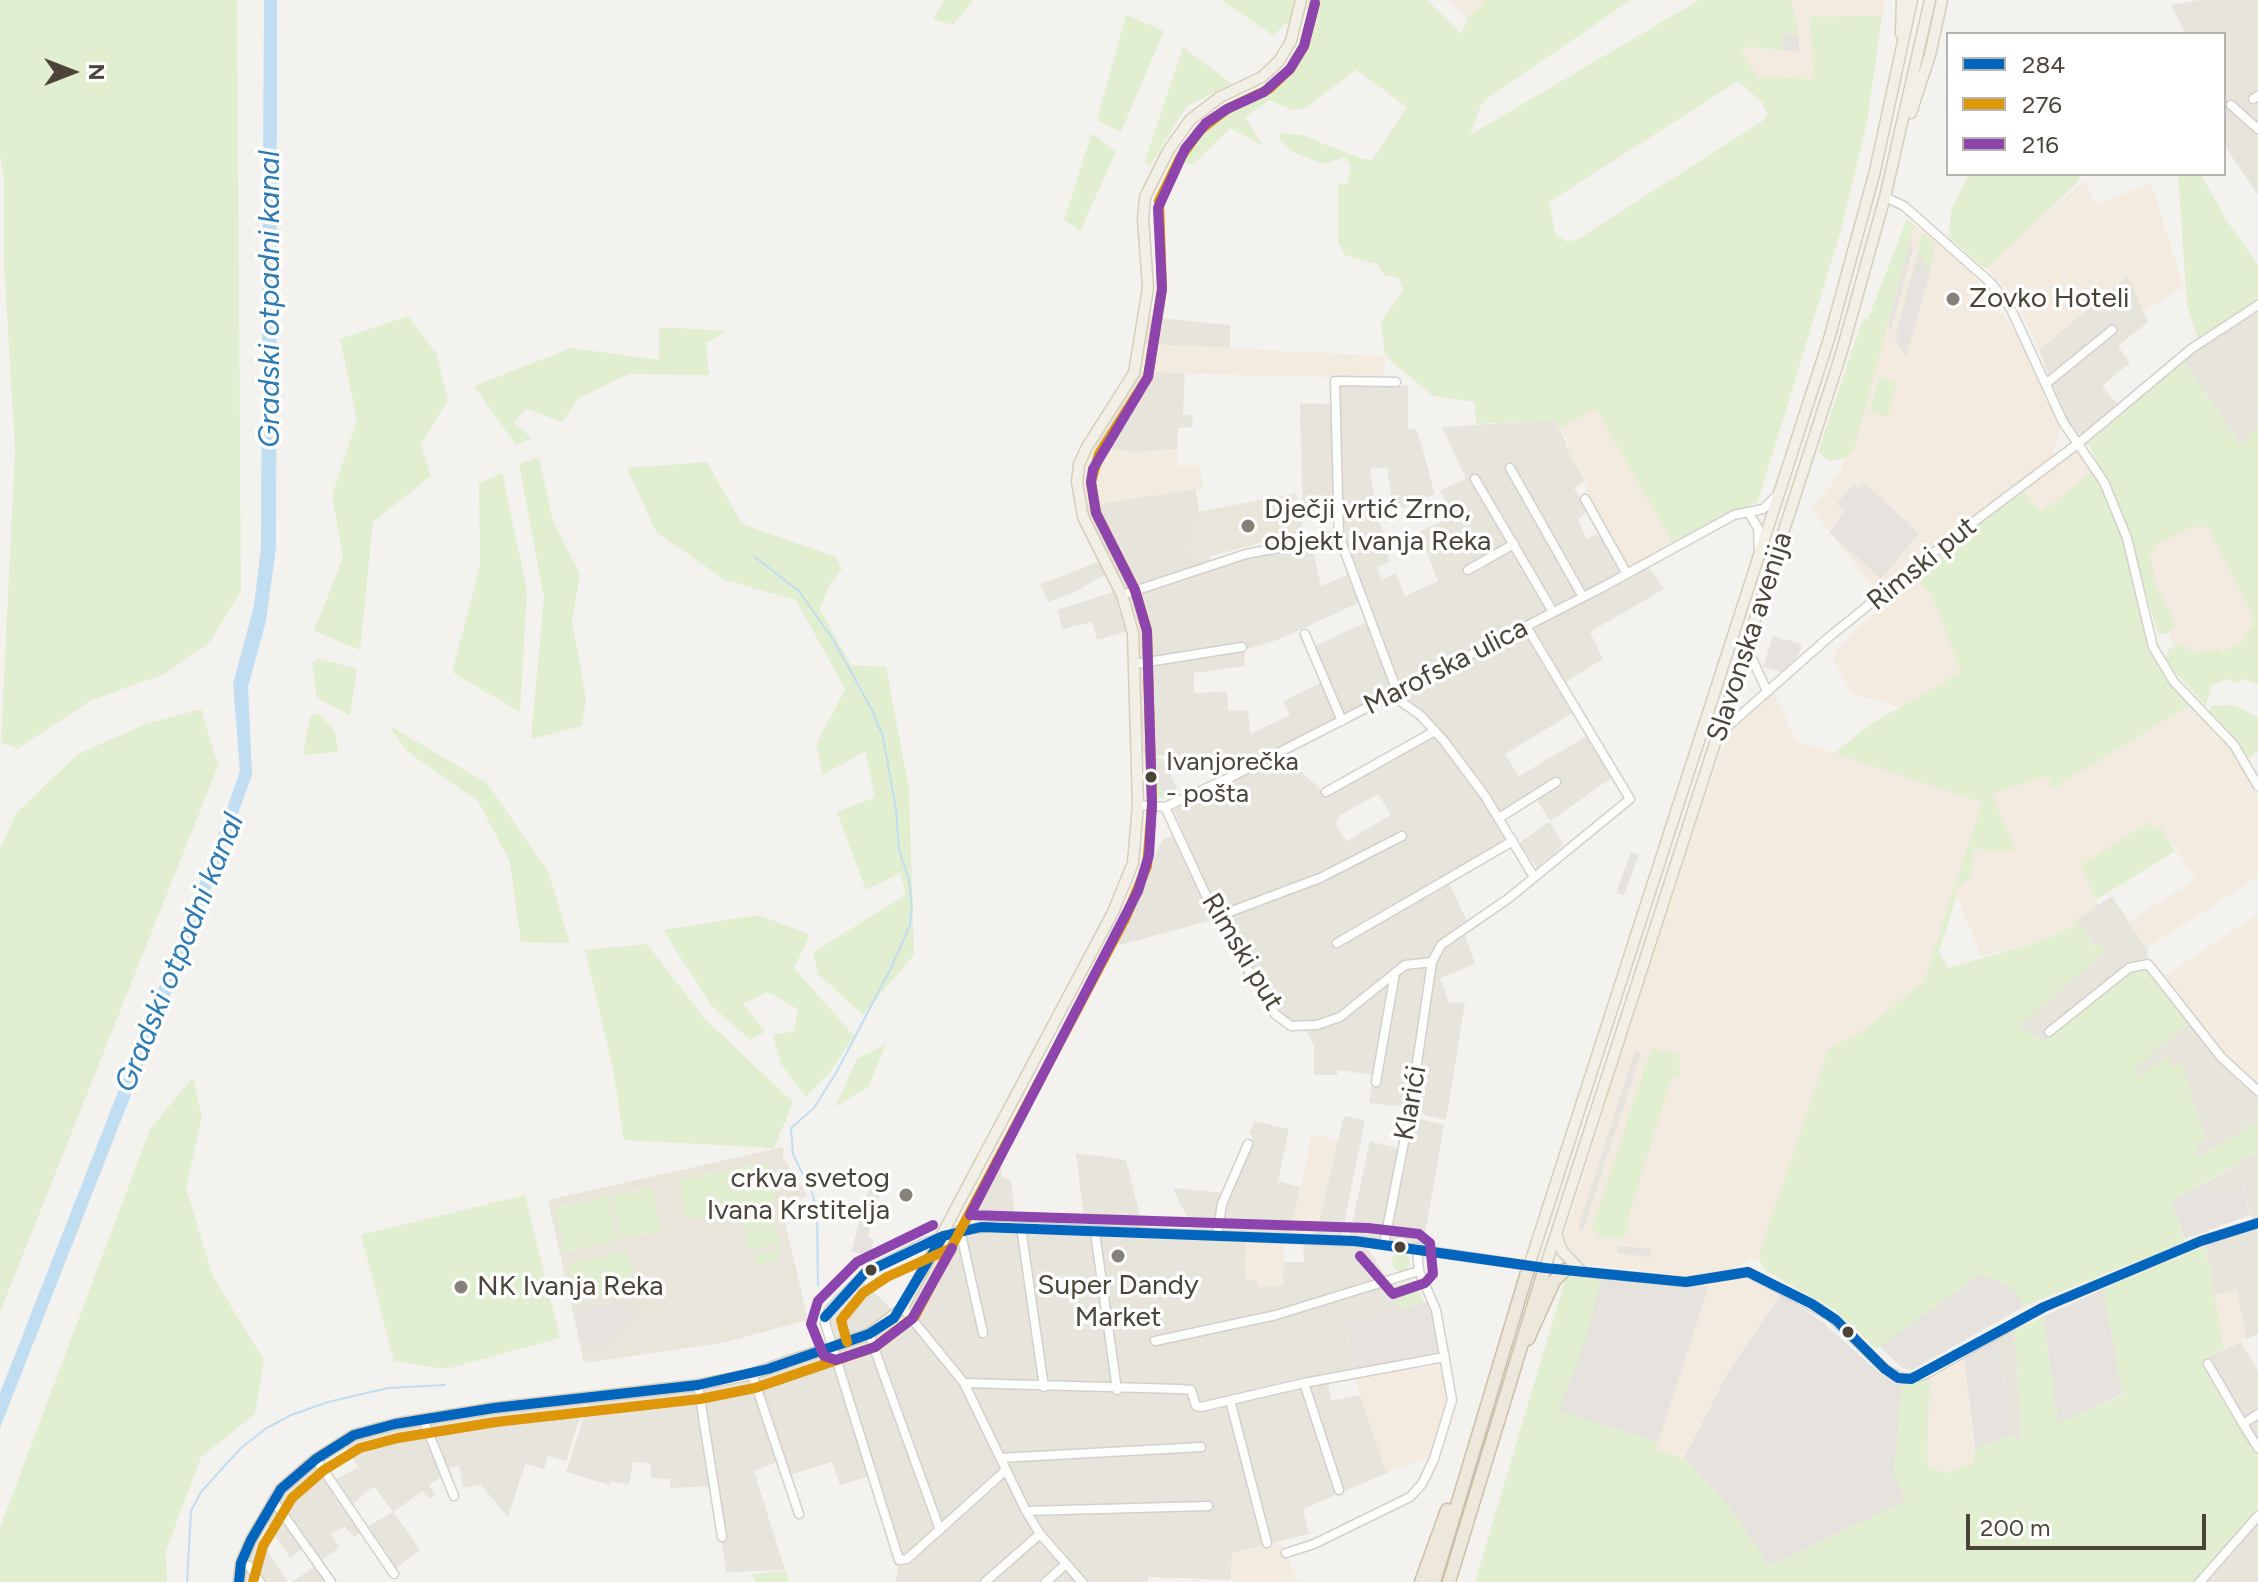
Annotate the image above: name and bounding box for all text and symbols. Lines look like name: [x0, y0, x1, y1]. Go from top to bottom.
north arrow: [32, 32, 112, 112]
legend: [1946, 32, 2226, 176]
text: 284: [2022, 50, 2065, 79]
text: N: [83, 63, 110, 81]
text: 276: [2022, 90, 2062, 119]
text: 216: [2022, 130, 2059, 159]
water label: Gradski otpadni kanal: [252, 150, 288, 448]
place label: Zovko Hoteli: [1969, 282, 2130, 316]
marker: Zovko Hoteli: [1944, 290, 1962, 308]
place label: Dječji vrtić Zrno, objekt Ivanja Reka: [1264, 493, 1491, 559]
street label: Rimski put: [1861, 510, 1983, 618]
marker: Dječji vrtić Zrno, objekt Ivanja Reka: [1239, 517, 1257, 535]
street label: Slavonska avenija: [1700, 528, 1800, 746]
street label: Marofska ulica: [1359, 611, 1533, 723]
place label: Ivanjorečka - pošta: [1166, 746, 1299, 808]
marker: Ivanjorečka - pošta: [1143, 769, 1159, 785]
water label: Gradski otpadni kanal: [108, 808, 252, 1098]
street label: Rimski put: [1194, 887, 1290, 1017]
street label: Klarići: [1388, 1063, 1434, 1143]
place label: crkva svetog Ivana Krstitelja: [707, 1162, 890, 1228]
marker: crkva svetog Ivana Krstitelja: [897, 1186, 915, 1204]
unlabelled marker: [1392, 1239, 1408, 1255]
marker: Super Dandy Market: [1109, 1247, 1127, 1265]
unlabelled marker: [863, 1262, 879, 1278]
place label: Super Dandy Market: [1037, 1269, 1199, 1335]
place label: NK Ivanja Reka: [477, 1270, 663, 1304]
marker: NK Ivanja Reka: [452, 1278, 470, 1296]
unlabelled marker: [1840, 1324, 1856, 1340]
scale bar: [1970, 1498, 2210, 1548]
text: 200 m: [1980, 1513, 2051, 1542]

